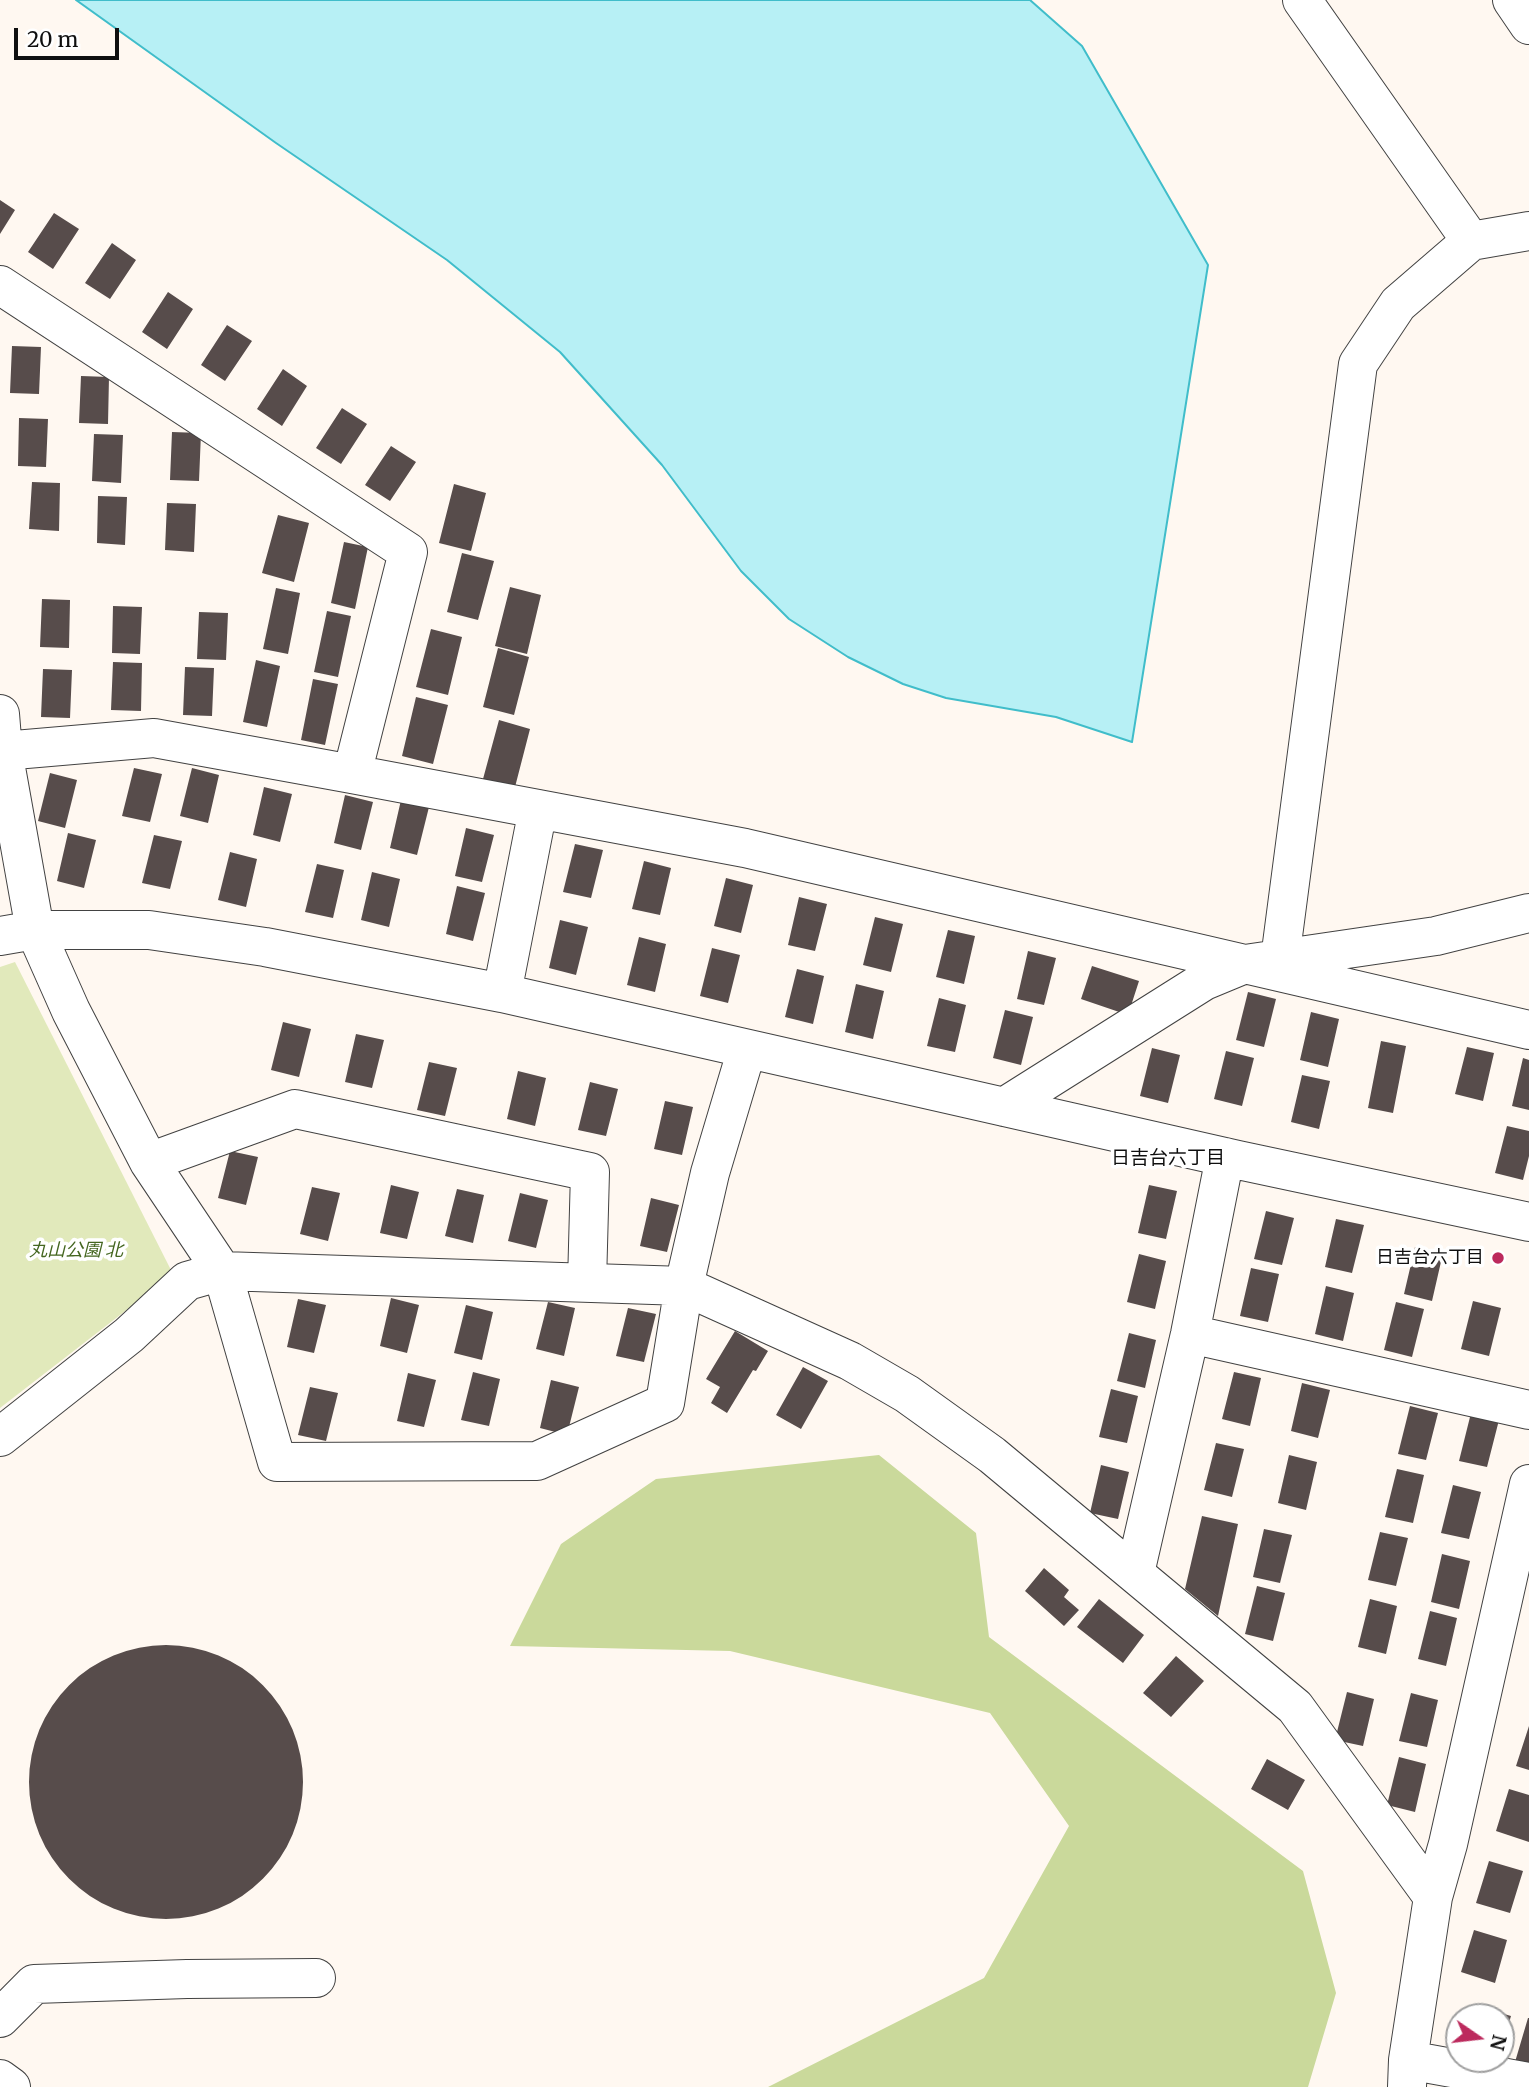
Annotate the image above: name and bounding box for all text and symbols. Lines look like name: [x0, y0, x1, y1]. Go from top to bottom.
scale bar: [18, 14, 122, 58]
text: 20 m: [27, 26, 78, 53]
district label: 日吉台六丁目: [1111, 1148, 1225, 1170]
park label: 丸山公園 北: [29, 1240, 123, 1262]
place label: 日吉台六丁目: [1376, 1247, 1484, 1269]
marker: 日吉台六丁目: [1490, 1250, 1506, 1266]
north arrow: [1445, 2003, 1515, 2073]
text: N: [1485, 2032, 1512, 2053]

